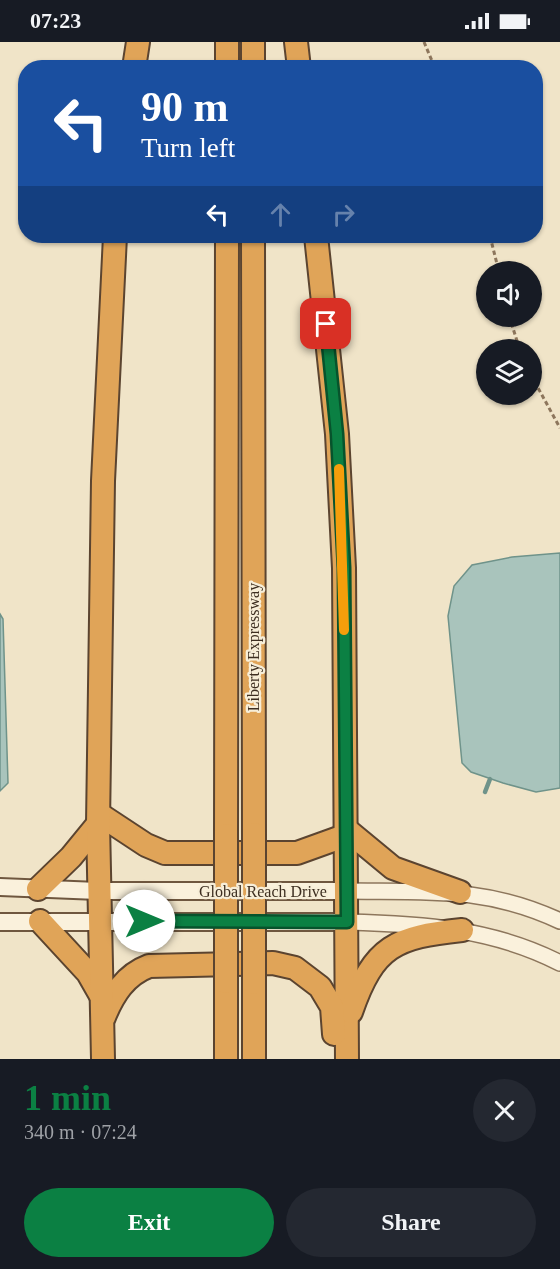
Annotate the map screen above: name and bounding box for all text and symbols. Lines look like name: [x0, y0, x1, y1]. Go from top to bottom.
text: 07:23: [30, 8, 81, 33]
icon: left: [42, 84, 120, 162]
text: 90 m: [141, 84, 229, 130]
text: Turn left: [141, 133, 235, 163]
icon: left: [201, 198, 234, 231]
icon: ahead: [264, 198, 297, 231]
icon: right: [327, 198, 360, 231]
map controls: [476, 261, 542, 405]
button: sound: [476, 261, 542, 327]
pin: [300, 298, 351, 349]
icon: arrive: [309, 307, 342, 340]
button: layers: [476, 339, 542, 405]
street label: Liberty Expressway: [245, 583, 263, 711]
street label: Global Reach Drive: [199, 883, 327, 900]
position arrow: [112, 889, 176, 953]
text: 1 min: [24, 1078, 111, 1118]
button: close: [473, 1079, 536, 1142]
text: 340 m · 07:24: [24, 1121, 137, 1143]
button: Exit: [24, 1188, 274, 1257]
button: Share: [286, 1188, 536, 1257]

